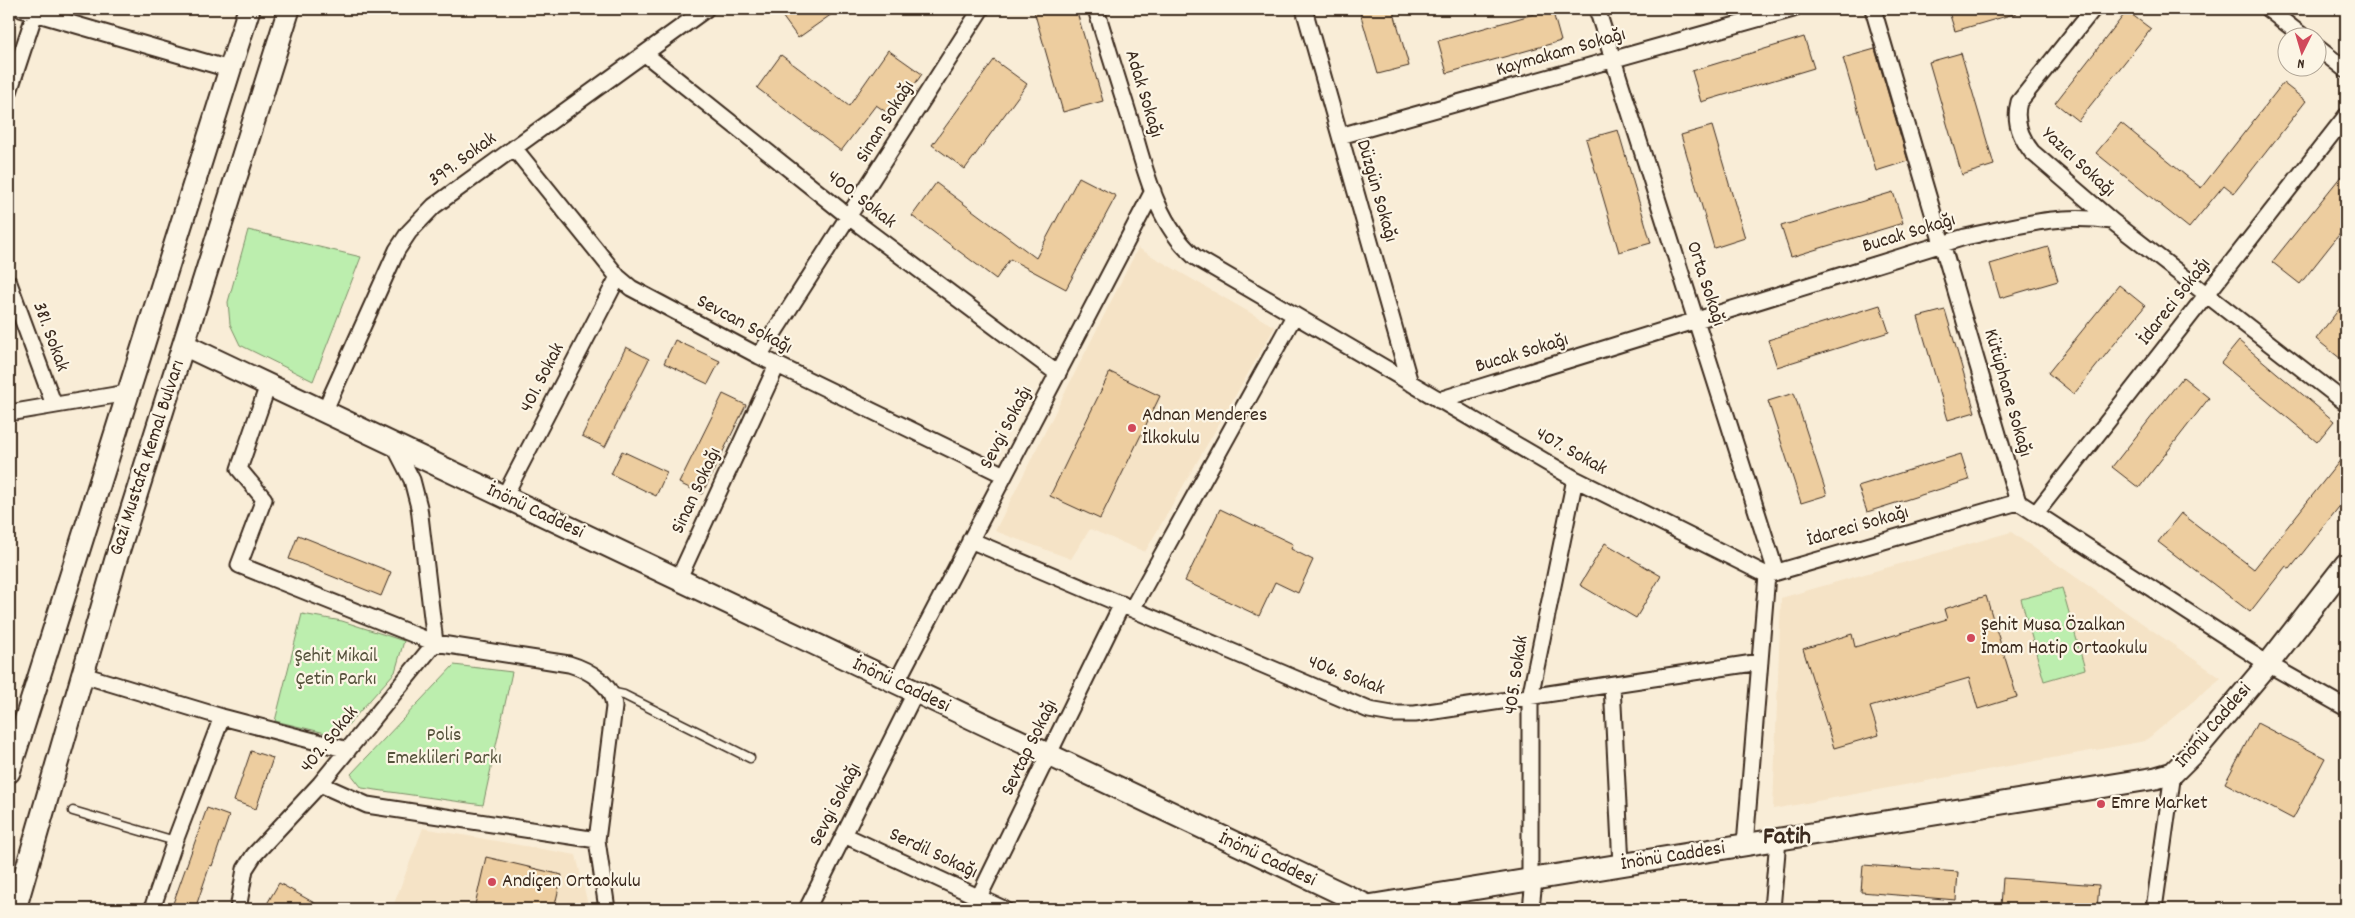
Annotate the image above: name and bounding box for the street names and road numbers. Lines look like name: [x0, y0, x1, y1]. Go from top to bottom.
street label: Kaymakam Sokağı: [1493, 21, 1629, 85]
street label: Adak Sokağı: [1116, 47, 1170, 141]
street label: Sinan Sokağı: [850, 75, 922, 169]
street label: Yazıcı Sokağı: [2035, 121, 2121, 205]
street label: 399. Sokak: [423, 126, 503, 194]
street label: Düzgün Sokağı: [1348, 136, 1404, 246]
street label: 400. Sokak: [820, 164, 902, 236]
street label: Bucak Sokağı: [1859, 207, 1959, 261]
street label: Orta Sokağı: [1678, 238, 1732, 330]
street label: İdareci Sokağı: [2132, 252, 2218, 352]
street label: Sevcan Sokağı: [691, 288, 797, 362]
street label: 381. Sokak: [24, 298, 76, 376]
street label: Kütüphane Sokağı: [1975, 326, 2039, 460]
street label: Bucak Sokağı: [1472, 327, 1572, 381]
street label: 401. Sokak: [514, 338, 572, 418]
street label: Gazi Mustafa Kemal Bulvarı: [103, 357, 193, 559]
street label: Sevgi Sokağı: [973, 381, 1041, 475]
street label: 407. Sokak: [1530, 421, 1612, 483]
street label: Sinan Sokağı: [665, 443, 729, 539]
street label: İnönü Caddesi: [481, 477, 589, 547]
street label: İdareci Sokağı: [1804, 499, 1912, 555]
street label: 405. Sokak: [1498, 634, 1536, 716]
street label: 406. Sokak: [1303, 649, 1389, 703]
street label: İnönü Caddesi: [847, 651, 955, 721]
street label: İnönü Caddesi: [2169, 677, 2259, 775]
street label: Sevtap Sokağı: [995, 695, 1065, 801]
street label: 402. Sokak: [294, 700, 366, 780]
street label: Sevgi Sokağı: [803, 758, 869, 852]
street label: Serdil Sokağı: [884, 821, 982, 887]
street label: İnönü Caddesi: [1213, 825, 1321, 895]
street label: İnönü Caddesi: [1619, 835, 1727, 879]

